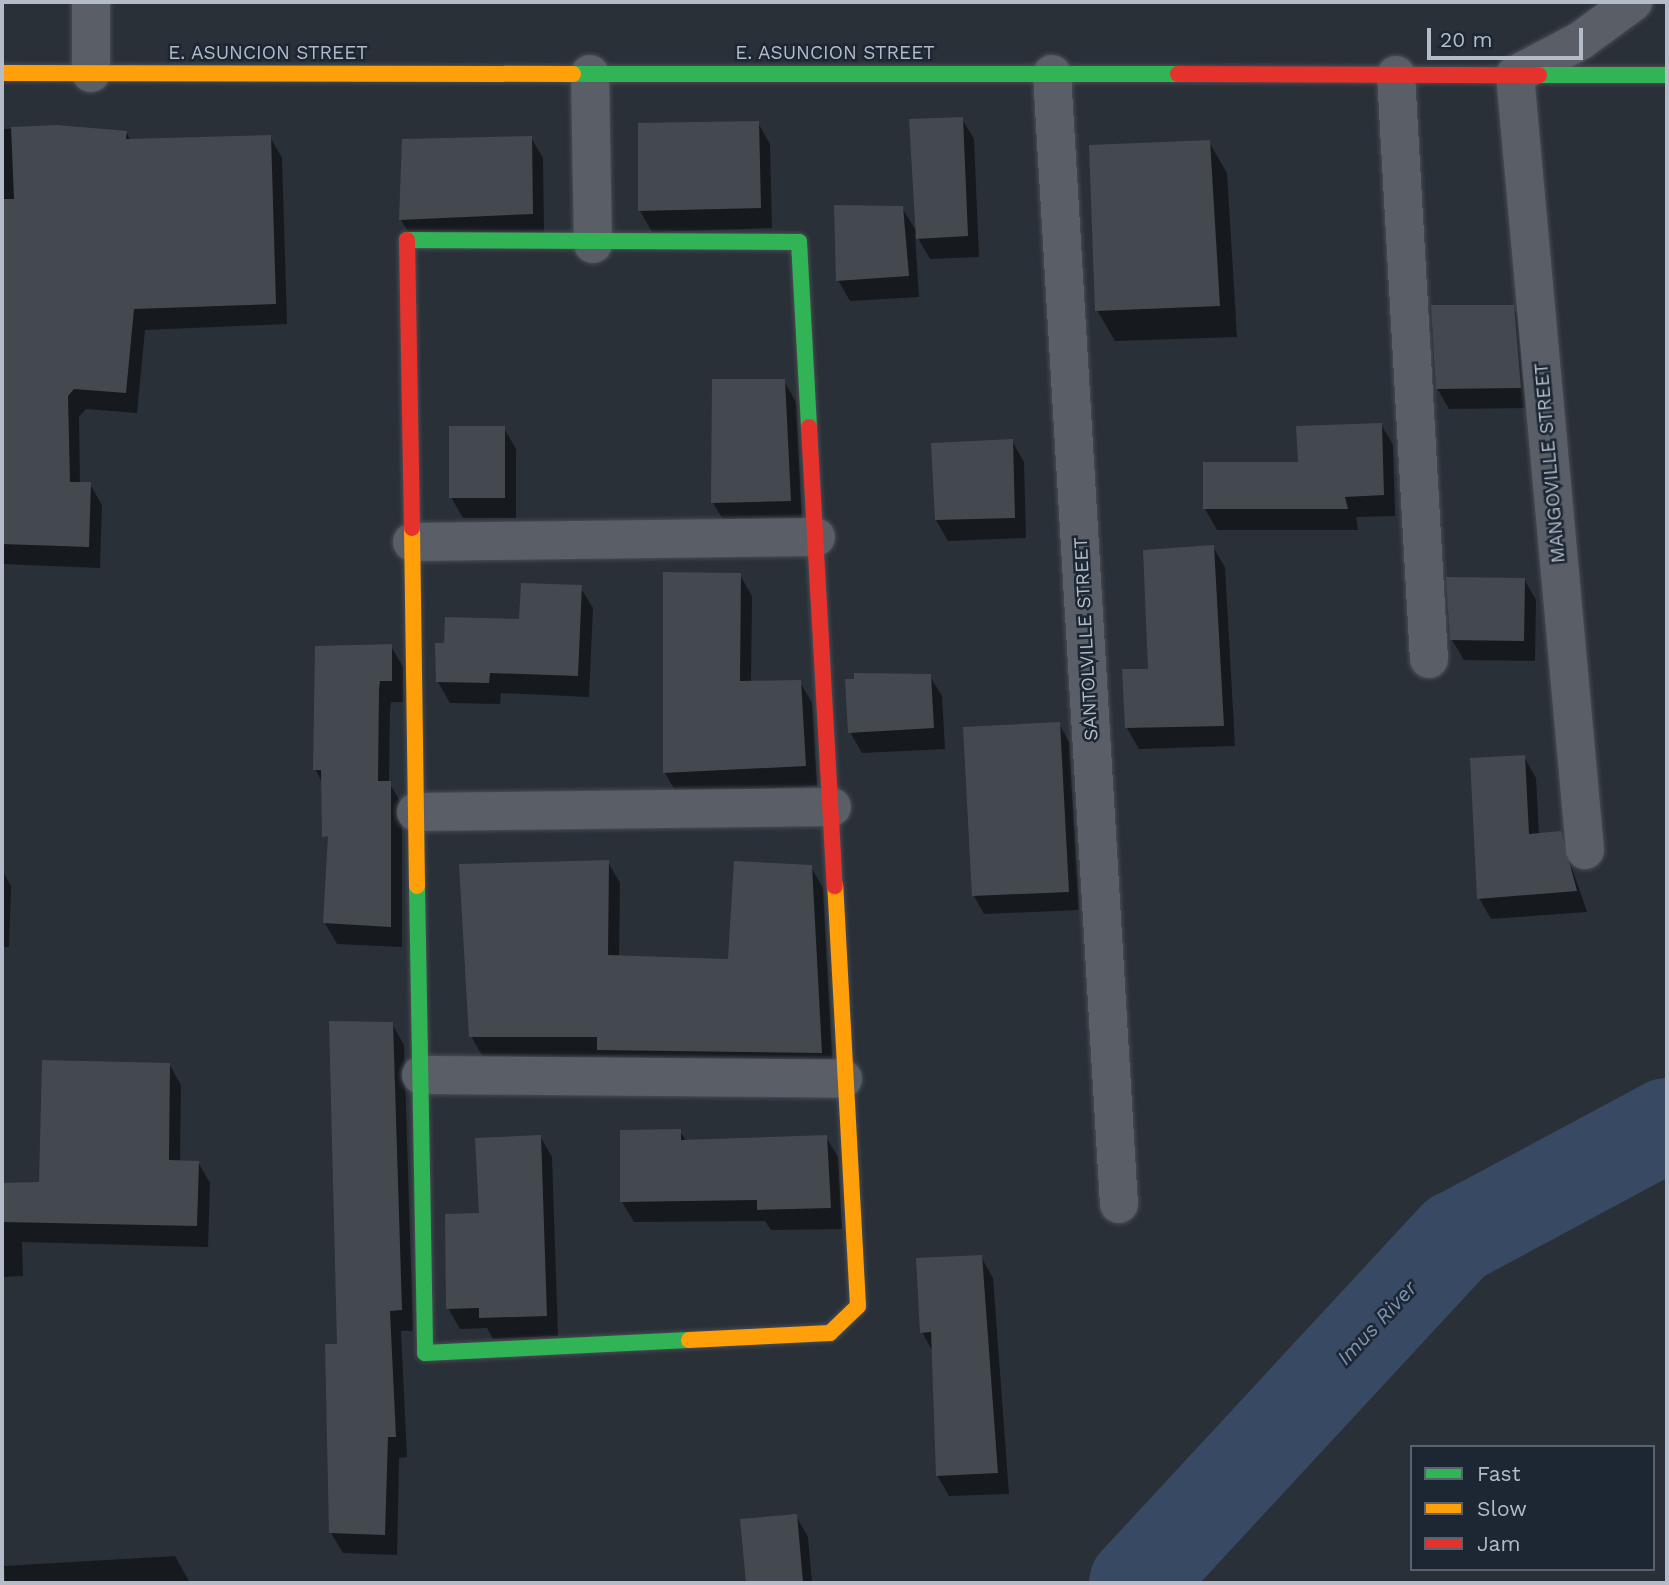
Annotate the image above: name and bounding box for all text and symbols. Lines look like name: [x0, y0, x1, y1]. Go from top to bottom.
scale bar: [1431, 14, 1587, 58]
text: 20 m: [1440, 27, 1492, 52]
street label: E. ASUNCION STREET: [168, 42, 368, 64]
street label: E. ASUNCION STREET: [735, 42, 935, 64]
street label: MANGOVILLE STREET: [1530, 362, 1570, 564]
street label: SANTOLVILLE STREET: [1069, 537, 1103, 741]
water label: Imus River: [1332, 1276, 1422, 1370]
legend: [1410, 1445, 1655, 1571]
text: Fast: [1477, 1461, 1521, 1486]
text: Slow: [1477, 1496, 1527, 1521]
text: Jam: [1477, 1531, 1520, 1556]

